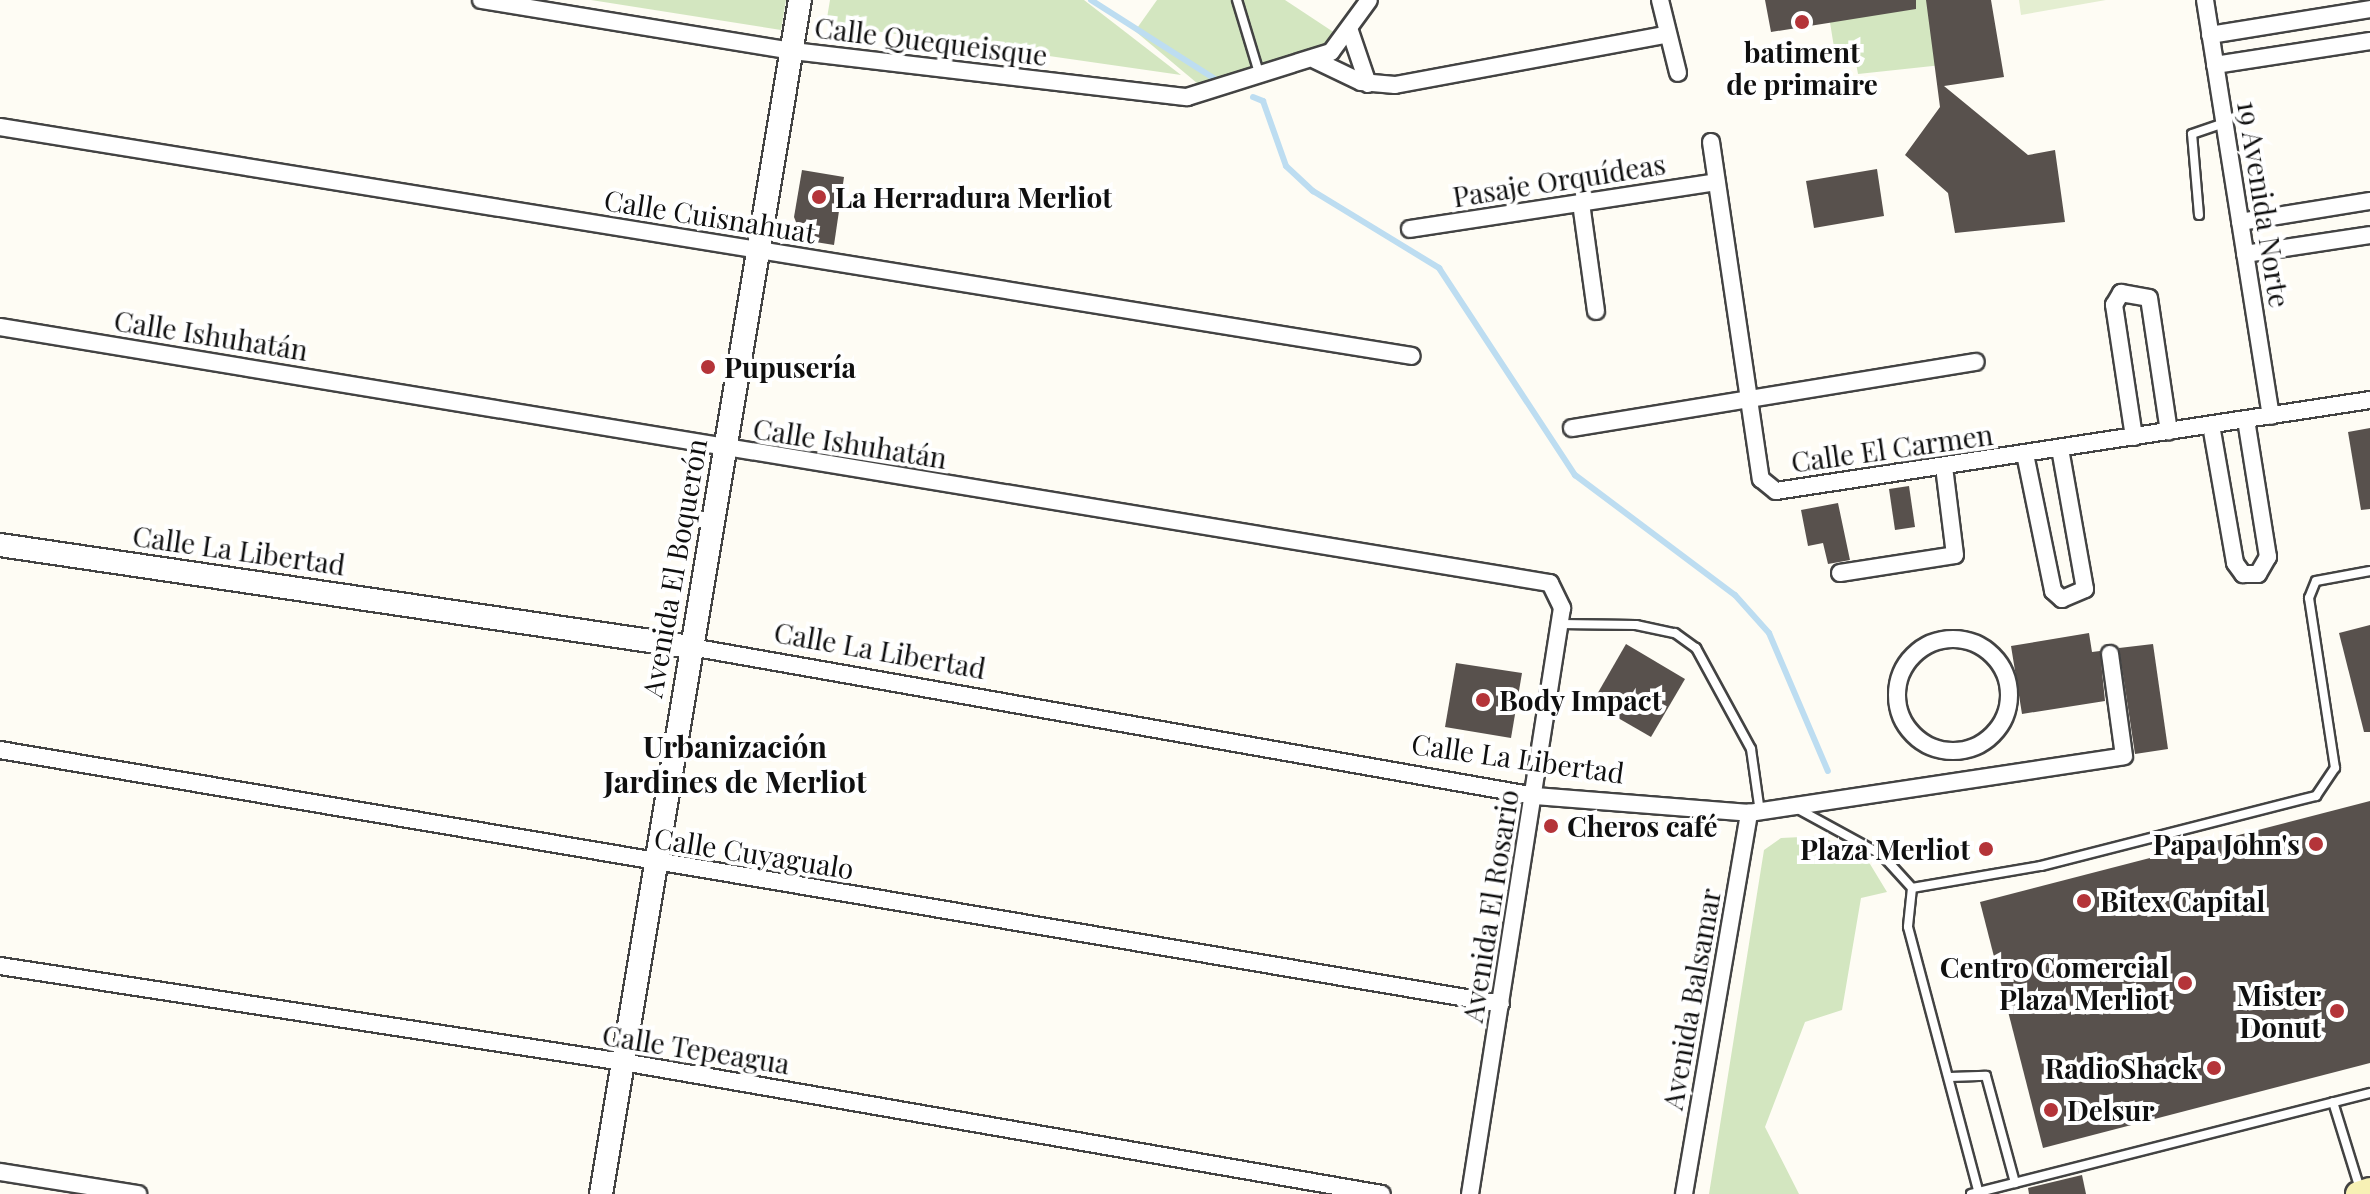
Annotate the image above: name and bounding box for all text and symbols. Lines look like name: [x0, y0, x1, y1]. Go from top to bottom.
street label: Calle Quequeisque: [813, 10, 1049, 72]
marker: batiment de primaire: [1793, 13, 1811, 31]
place label: batiment de primaire: [1726, 35, 1878, 101]
street label: 19 Avenida Norte: [2231, 98, 2297, 310]
street label: Pasaje Orquídeas: [1450, 147, 1668, 213]
place label: La Herradura Merliot: [835, 180, 1112, 214]
street label: Calle Cuisnahuat: [602, 183, 818, 249]
marker: La Herradura Merliot: [810, 188, 828, 206]
street label: Calle Ishuhatán: [112, 303, 310, 367]
place label: Pupusería: [724, 350, 856, 384]
marker: Pupusería: [699, 358, 717, 376]
street label: Calle Ishuhatán: [751, 411, 949, 475]
street label: Calle El Carmen: [1789, 417, 1995, 479]
street label: Avenida El Boquerón: [635, 436, 713, 700]
street label: Calle La Libertad: [130, 518, 348, 582]
street label: Calle La Libertad: [771, 615, 989, 685]
place label: Body Impact: [1499, 683, 1662, 717]
marker: Body Impact: [1474, 691, 1492, 709]
street label: Calle La Libertad: [1409, 726, 1627, 790]
district label: Urbanización Jardines de Merliot: [604, 728, 866, 798]
street label: Avenida El Rosario: [1455, 787, 1525, 1025]
place label: Cheros café: [1567, 809, 1718, 843]
marker: Cheros café: [1542, 817, 1560, 835]
street label: Calle Cuyagualo: [652, 821, 856, 885]
place label: Papa John's: [2153, 827, 2300, 861]
place label: Plaza Merliot: [1800, 832, 1970, 866]
marker: Papa John's: [2307, 835, 2325, 853]
marker: Plaza Merliot: [1977, 840, 1995, 858]
place label: Bitex Capital: [2100, 884, 2265, 918]
street label: Avenida Balsamar: [1655, 886, 1727, 1112]
marker: Bitex Capital: [2075, 892, 2093, 910]
place label: Centro Comercial Plaza Merliot: [1940, 950, 2169, 1016]
marker: Centro Comercial Plaza Merliot: [2176, 974, 2194, 992]
place label: Mister Donut: [2237, 978, 2321, 1044]
marker: Mister Donut: [2328, 1002, 2346, 1020]
street label: Calle Tepeagua: [600, 1018, 792, 1080]
place label: RadioShack: [2045, 1051, 2198, 1085]
marker: RadioShack: [2205, 1059, 2223, 1077]
place label: Delsur: [2067, 1093, 2155, 1127]
marker: Delsur: [2042, 1101, 2060, 1119]

